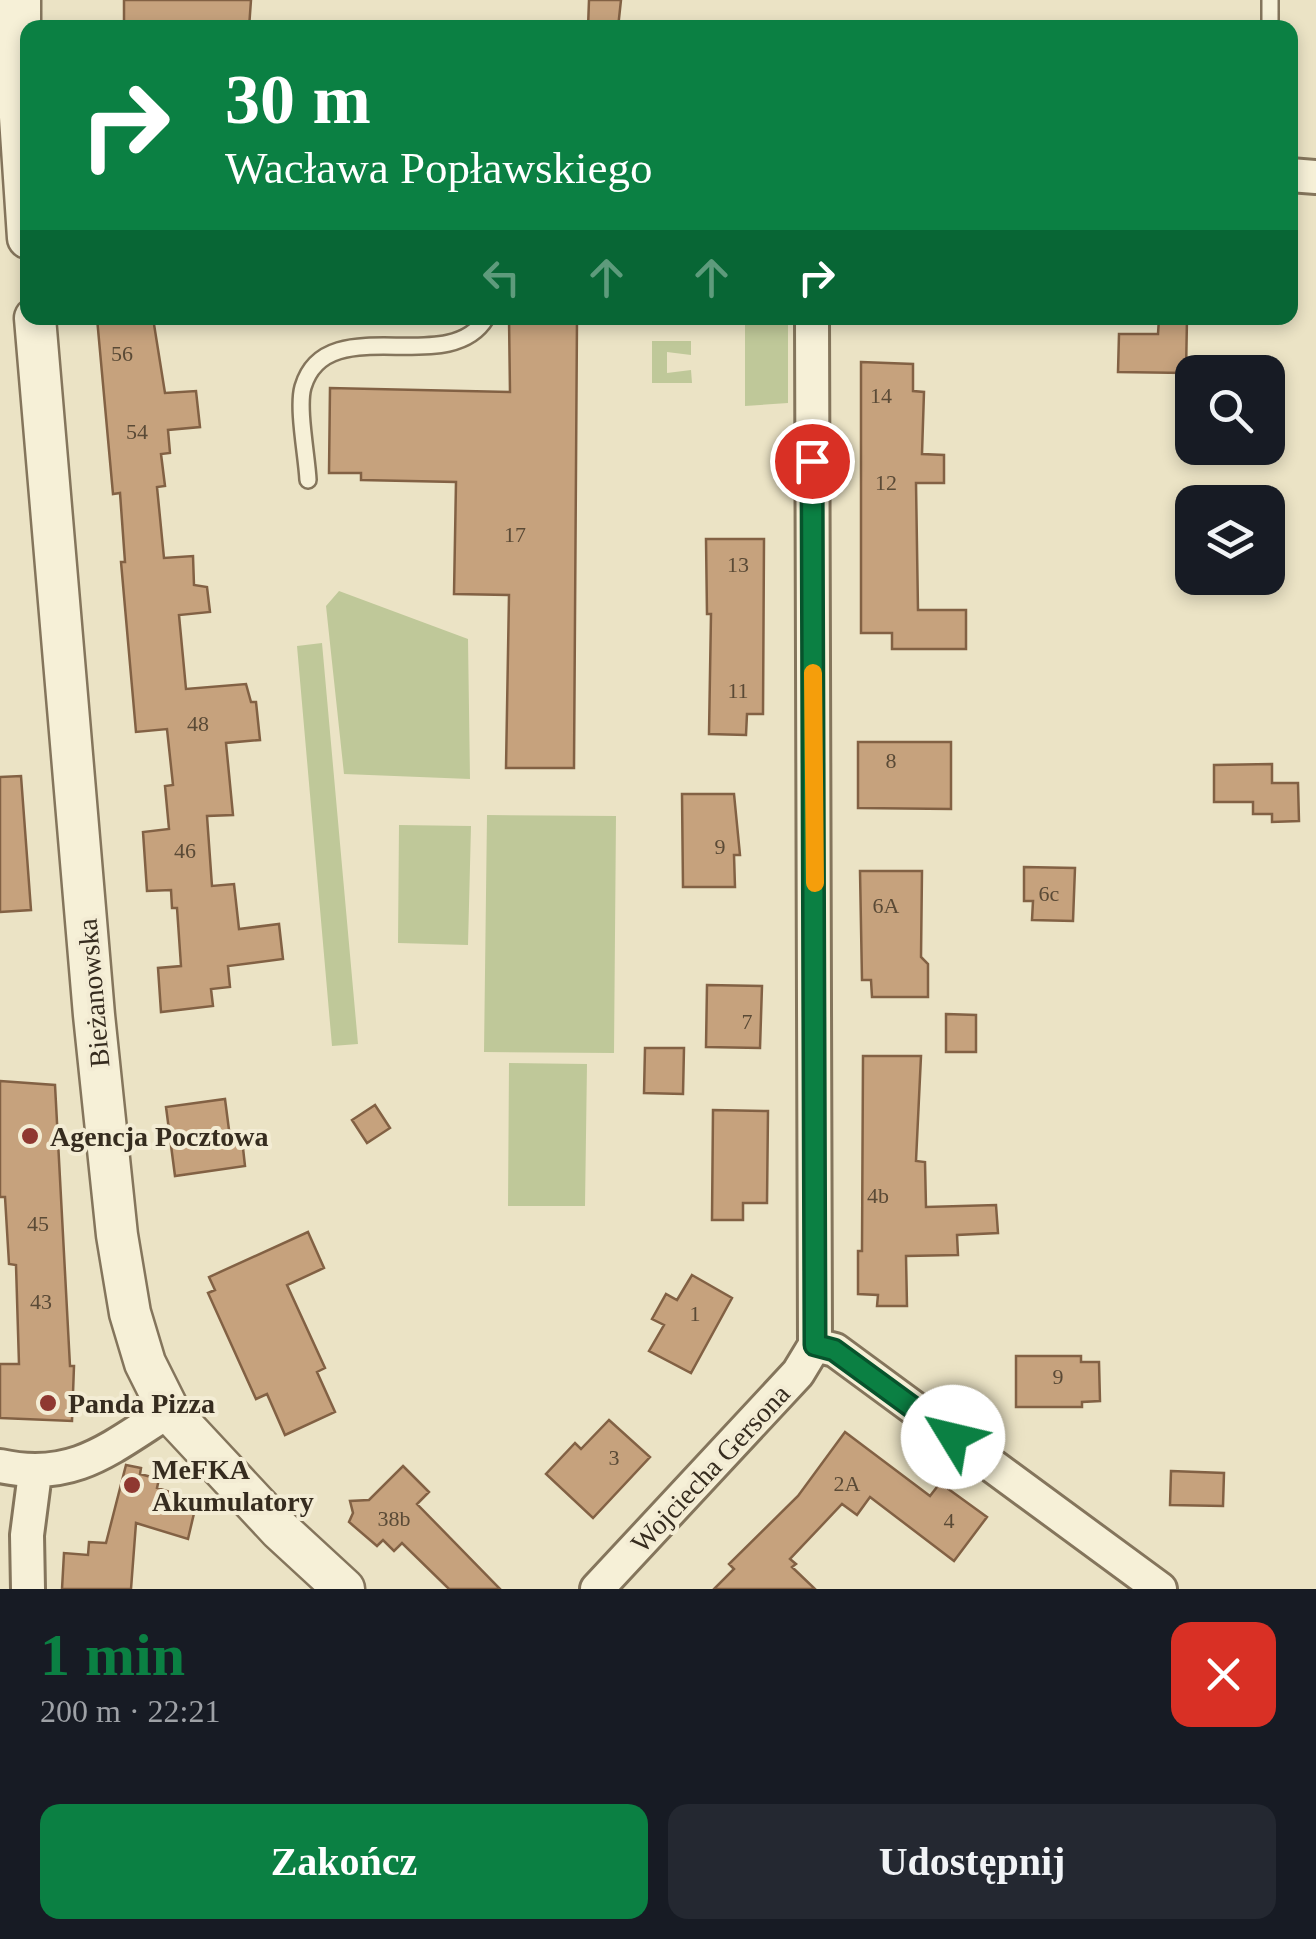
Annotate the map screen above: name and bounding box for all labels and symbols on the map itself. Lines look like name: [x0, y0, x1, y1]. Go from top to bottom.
house number: 56: [111, 341, 133, 366]
house number: 14: [870, 383, 892, 408]
house number: 54: [126, 419, 148, 444]
pin: [770, 419, 855, 504]
house number: 12: [875, 470, 897, 495]
house number: 17: [504, 522, 526, 547]
house number: 13: [727, 552, 749, 577]
house number: 11: [727, 678, 749, 703]
house number: 48: [187, 711, 209, 736]
house number: 8: [886, 748, 897, 773]
house number: 9: [715, 834, 726, 859]
house number: 46: [174, 838, 196, 863]
house number: 6c: [1039, 881, 1060, 906]
house number: 6A: [873, 893, 900, 918]
street label: Bieżanowska: [72, 917, 115, 1069]
house number: 7: [742, 1009, 753, 1034]
place label: Agencja Pocztowa: [50, 1121, 268, 1152]
marker: Agencja Pocztowa: [19, 1125, 41, 1147]
house number: 4b: [867, 1183, 889, 1208]
house number: 45: [27, 1211, 49, 1236]
house number: 43: [30, 1289, 52, 1314]
house number: 1: [690, 1301, 701, 1326]
house number: 9: [1053, 1364, 1064, 1389]
street label: Wojciecha Gersona: [625, 1378, 796, 1559]
position arrow: [901, 1385, 1005, 1489]
place label: Panda Pizza: [68, 1388, 215, 1419]
marker: Panda Pizza: [37, 1392, 59, 1414]
house number: 3: [609, 1445, 620, 1470]
place label: MeFKA Akumulatory: [152, 1454, 314, 1517]
house number: 2A: [834, 1471, 861, 1496]
marker: MeFKA Akumulatory: [121, 1474, 143, 1496]
house number: 38b: [378, 1506, 411, 1531]
house number: 4: [944, 1508, 955, 1533]

